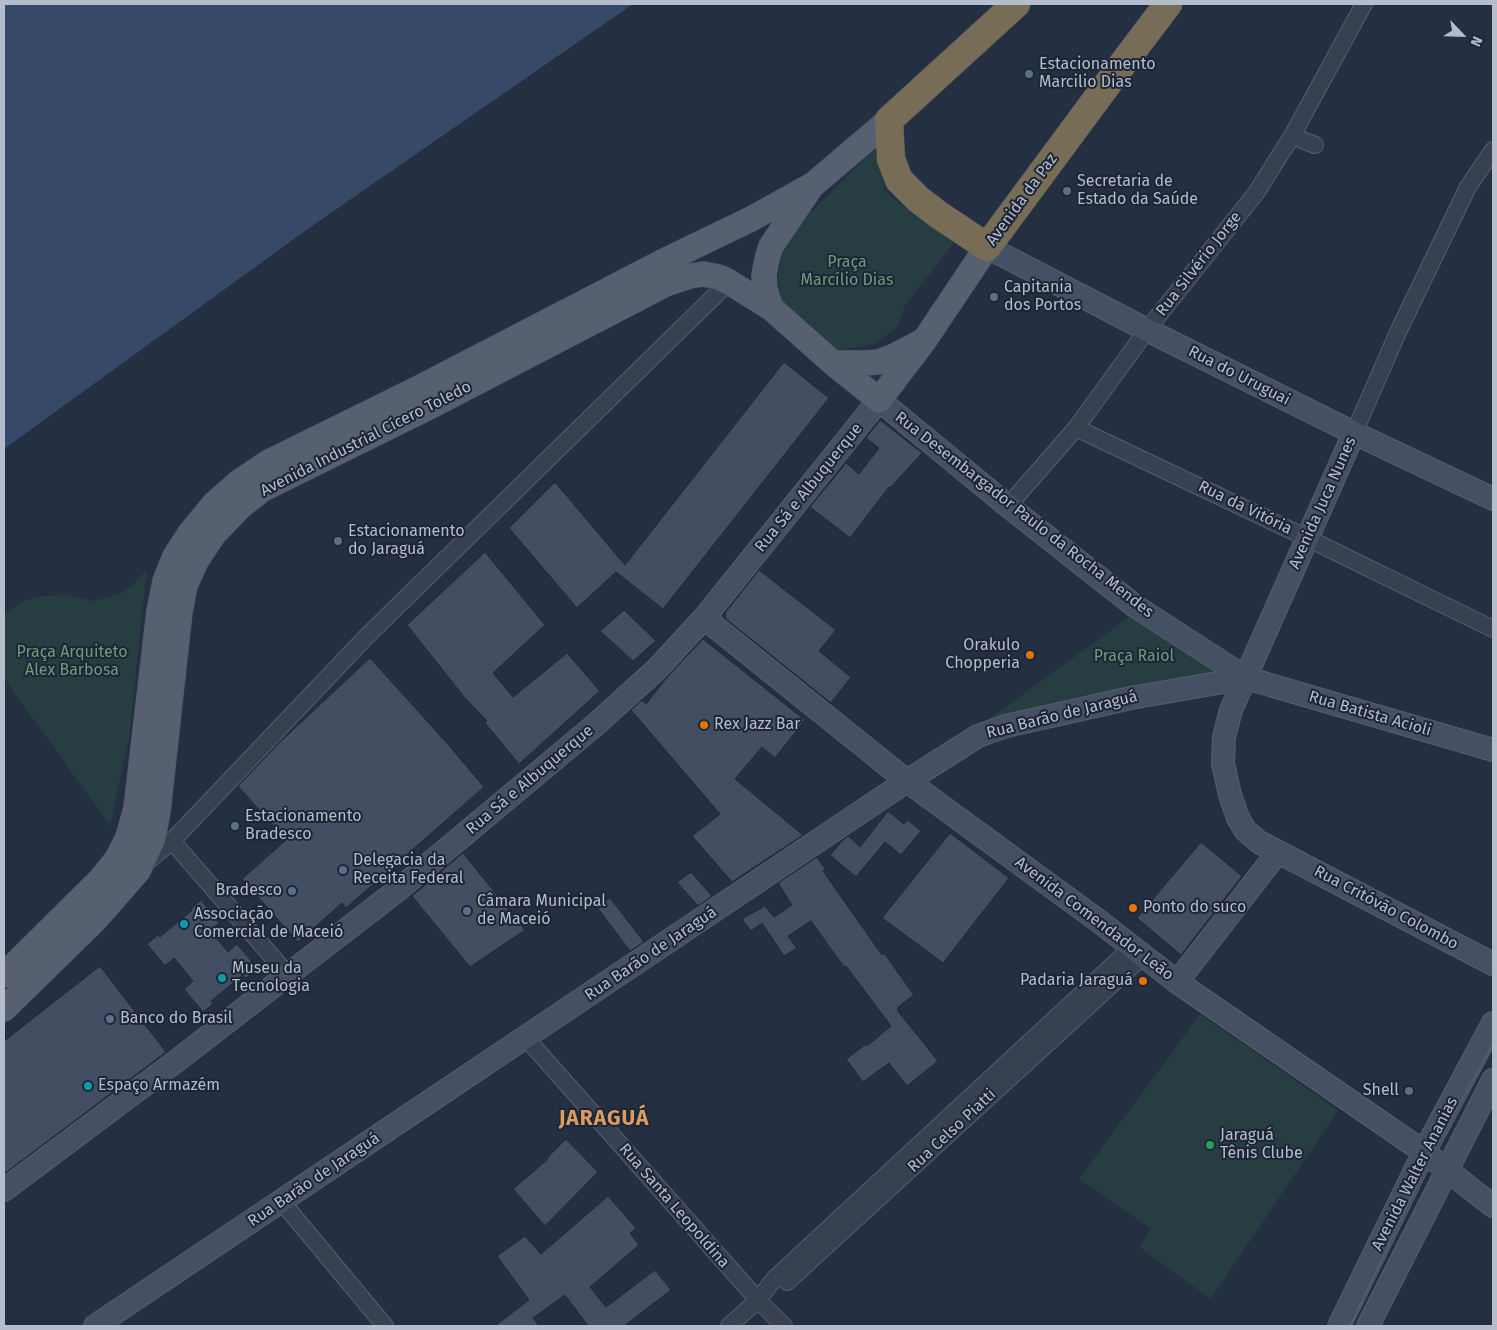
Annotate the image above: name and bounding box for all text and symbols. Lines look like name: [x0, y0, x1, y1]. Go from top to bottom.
north arrow: [1437, 10, 1487, 60]
text: N: [1467, 34, 1486, 49]
place label: Estacionamento Marcilio Dias: [1039, 55, 1156, 93]
marker: Estacionamento Marcilio Dias: [1023, 68, 1035, 80]
street label: Avenida da Paz: [982, 150, 1062, 250]
place label: Secretaria de Estado da Saúde: [1077, 172, 1198, 210]
marker: Secretaria de Estado da Saúde: [1061, 185, 1073, 197]
street label: Rua Silvério Jorge: [1152, 208, 1246, 320]
park label: Praça Marcílio Dias: [801, 253, 893, 291]
place label: Capitania dos Portos: [1004, 278, 1081, 316]
marker: Capitania dos Portos: [988, 291, 1000, 303]
street label: Rua do Uruguai: [1185, 342, 1293, 410]
street label: Avenida Industrial Cícero Toledo: [257, 377, 475, 501]
street label: Rua Desembargador Paulo da Rocha Mendes: [891, 408, 1157, 622]
street label: Rua Sá e Albuquerque: [751, 420, 867, 556]
street label: Avenida Juca Nunes: [1285, 434, 1361, 572]
street label: Rua da Vitória: [1195, 477, 1295, 539]
place label: Estacionamento do Jaraguá: [348, 522, 465, 560]
marker: Estacionamento do Jaraguá: [332, 535, 344, 547]
place label: Orakulo Chopperia: [945, 636, 1020, 674]
park label: Praça Arquiteto Alex Barbosa: [16, 643, 128, 681]
park label: Praça Raiol: [1094, 647, 1174, 667]
marker: Orakulo Chopperia: [1024, 649, 1036, 661]
street label: Rua Barão de Jaraguá: [985, 687, 1139, 743]
street label: Rua Batista Acioli: [1307, 687, 1433, 741]
place label: Rex Jazz Bar: [714, 715, 800, 735]
marker: Rex Jazz Bar: [698, 719, 710, 731]
street label: Rua Sá e Albuquerque: [462, 721, 598, 839]
place label: Estacionamento Bradesco: [245, 807, 362, 845]
marker: Estacionamento Bradesco: [229, 820, 241, 832]
place label: Delegacia da Receita Federal: [353, 851, 463, 889]
street label: Avenida Comendador Leão: [1011, 853, 1177, 985]
street label: Rua Critóvão Colombo: [1311, 862, 1461, 954]
marker: Delegacia da Receita Federal: [337, 864, 349, 876]
place label: Bradesco: [216, 881, 282, 901]
marker: Bradesco: [286, 885, 298, 897]
place label: Câmara Municipal de Maceió: [477, 892, 606, 930]
place label: Ponto do suco: [1143, 898, 1246, 918]
marker: Ponto do suco: [1127, 902, 1139, 914]
street label: Rua Barão de Jaraguá: [581, 903, 721, 1005]
place label: Associação Comercial de Maceió: [194, 905, 343, 943]
marker: Câmara Municipal de Maceió: [461, 905, 473, 917]
marker: Associação Comercial de Maceió: [178, 918, 190, 930]
place label: Museu da Tecnologia: [232, 959, 310, 997]
place label: Padaria Jaraguá: [1020, 971, 1133, 991]
marker: Museu da Tecnologia: [216, 972, 228, 984]
marker: Padaria Jaraguá: [1137, 975, 1149, 987]
place label: Banco do Brasil: [120, 1009, 232, 1029]
marker: Banco do Brasil: [104, 1013, 116, 1025]
place label: Espaço Armazém: [98, 1076, 220, 1096]
marker: Espaço Armazém: [82, 1080, 94, 1092]
place label: Shell: [1363, 1081, 1399, 1101]
street label: Rua Celso Piatti: [904, 1085, 1000, 1177]
marker: Shell: [1403, 1085, 1415, 1097]
street label: Avenida Walter Ananias: [1368, 1094, 1462, 1254]
district label: JARAGUÁ: [558, 1106, 650, 1132]
place label: Jaraguá Tênis Clube: [1220, 1126, 1303, 1164]
street label: Rua Barão de Jaraguá: [244, 1129, 384, 1231]
marker: Jaraguá Tênis Clube: [1204, 1139, 1216, 1151]
street label: Rua Santa Leopoldina: [615, 1140, 733, 1272]

